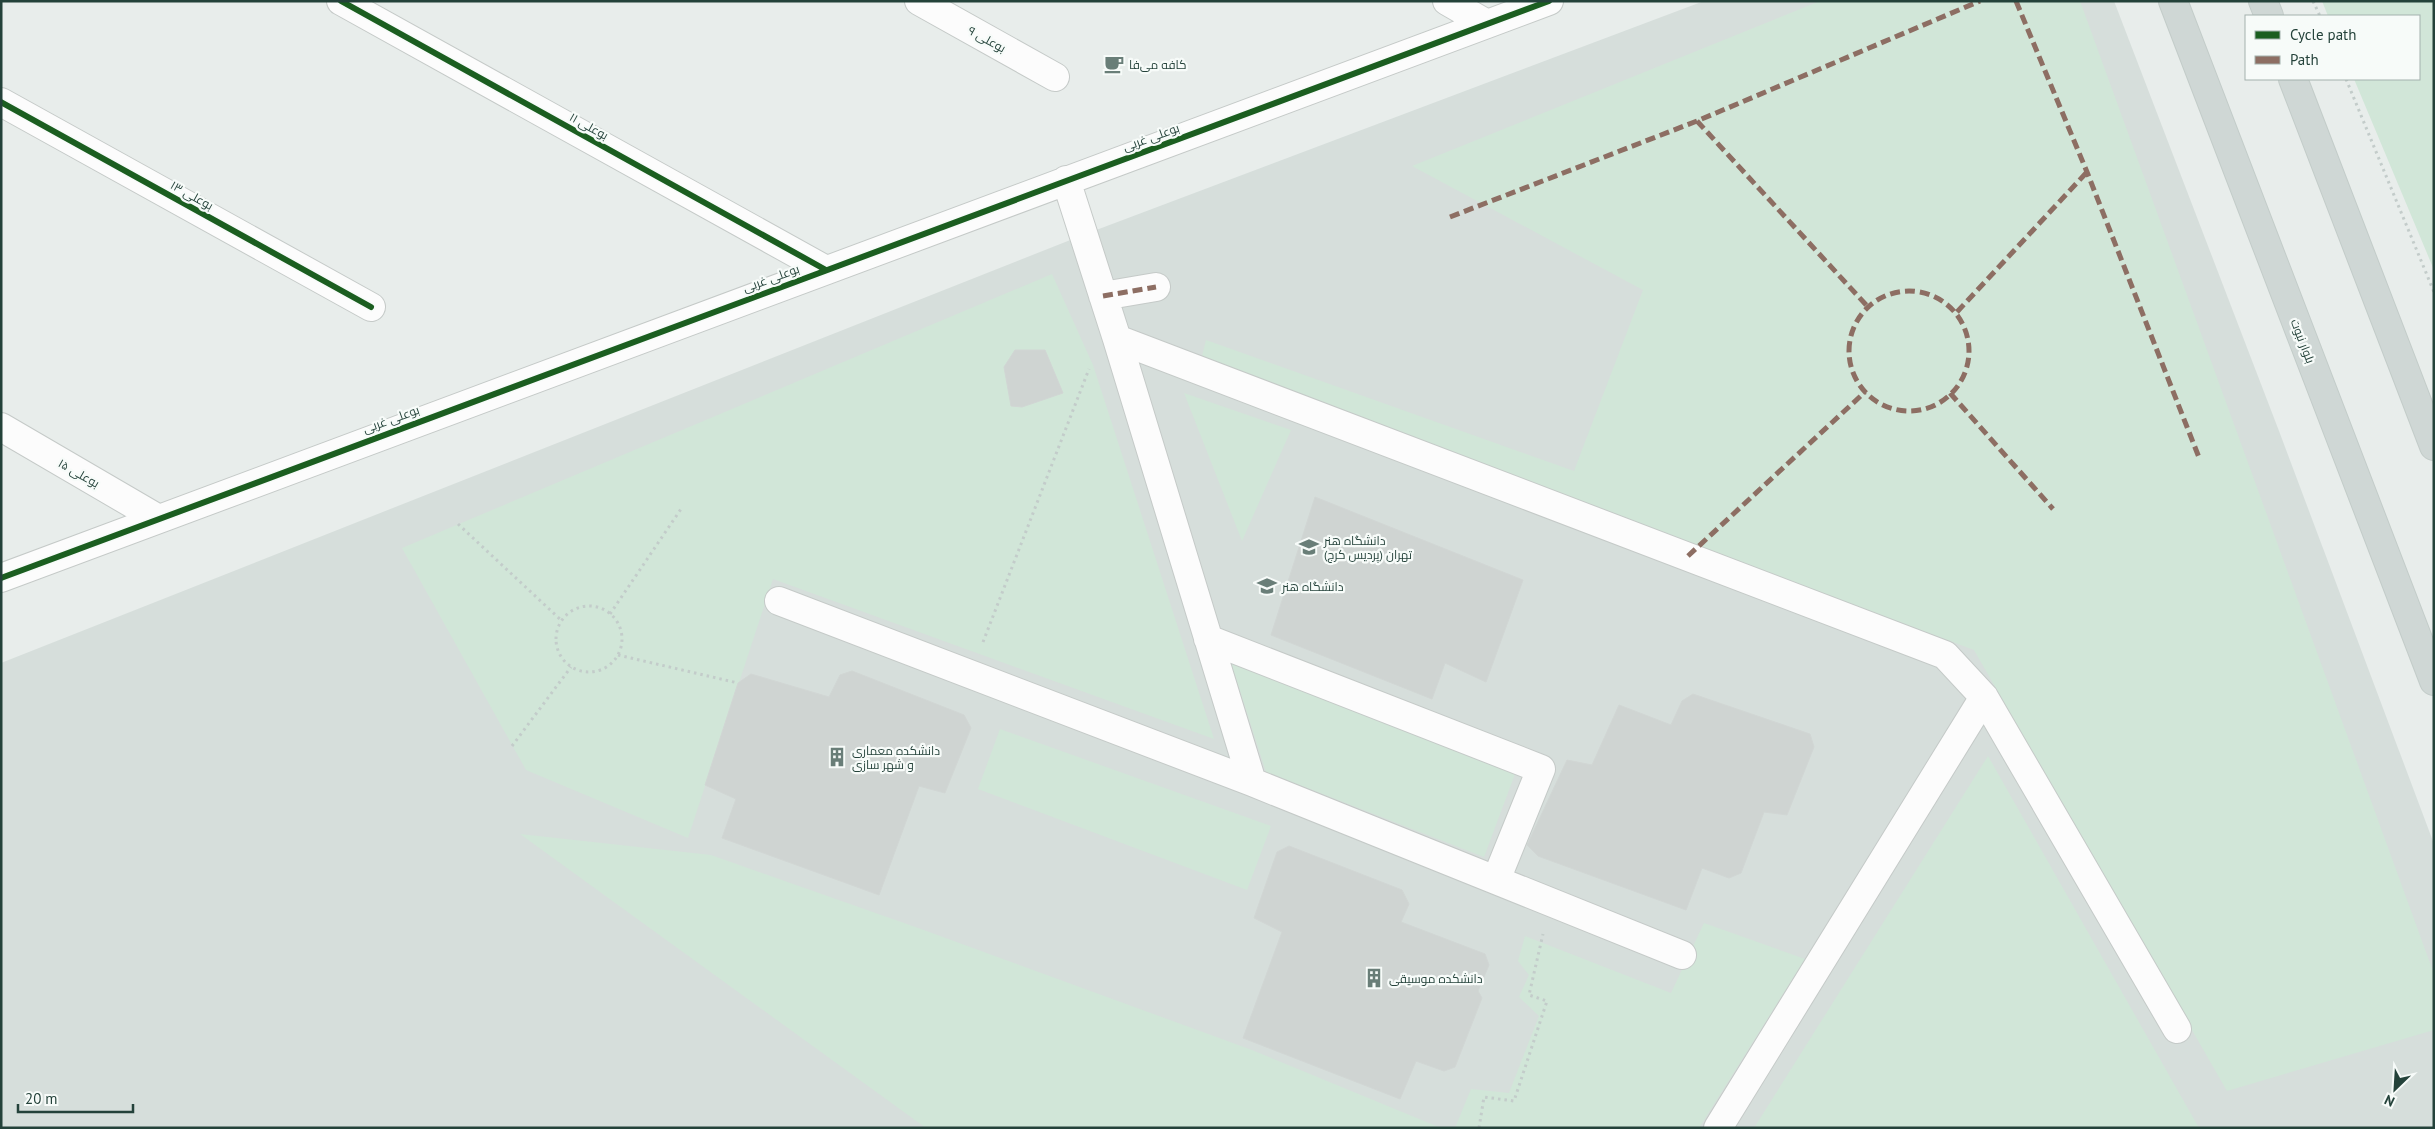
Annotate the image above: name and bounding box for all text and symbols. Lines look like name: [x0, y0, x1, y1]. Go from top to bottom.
legend: [2245, 15, 2420, 80]
street label: بوعلی ۹: [965, 23, 1009, 55]
text: Cycle path: [2290, 25, 2356, 44]
text: Path: [2290, 50, 2319, 69]
cafe icon: کافه می‌فا: [1103, 53, 1125, 75]
place label: کافه می‌فا: [1129, 57, 1187, 72]
street label: بوعلی ۱۱: [567, 109, 611, 143]
street label: بوعلی غربی: [1121, 120, 1181, 154]
street label: بوعلی ۱۳: [168, 177, 216, 213]
street label: بوعلی غربی: [741, 261, 801, 295]
street label: بلوار نبوت: [2288, 317, 2318, 365]
street label: بوعلی غربی: [361, 402, 421, 436]
street label: بوعلی ۱۵: [56, 455, 102, 491]
place label: دانشگاه هنر تهران (پردیس کرج): [1323, 533, 1413, 564]
school or university icon: دانشگاه هنر تهران (پردیس کرج): [1298, 536, 1320, 558]
school or university icon: دانشگاه هنر: [1256, 575, 1278, 597]
place label: دانشگاه هنر: [1281, 579, 1344, 594]
place label: دانشکده معماری و شهر سازی: [852, 743, 940, 772]
building icon: دانشکده معماری و شهر سازی: [826, 746, 848, 768]
building icon: دانشکده موسیقی: [1363, 967, 1385, 989]
place label: دانشکده موسیقی: [1389, 971, 1483, 986]
north arrow: [2370, 1064, 2420, 1114]
scale bar: [18, 1082, 132, 1114]
text: 20 m: [25, 1089, 58, 1108]
text: N: [2382, 1091, 2397, 1111]

